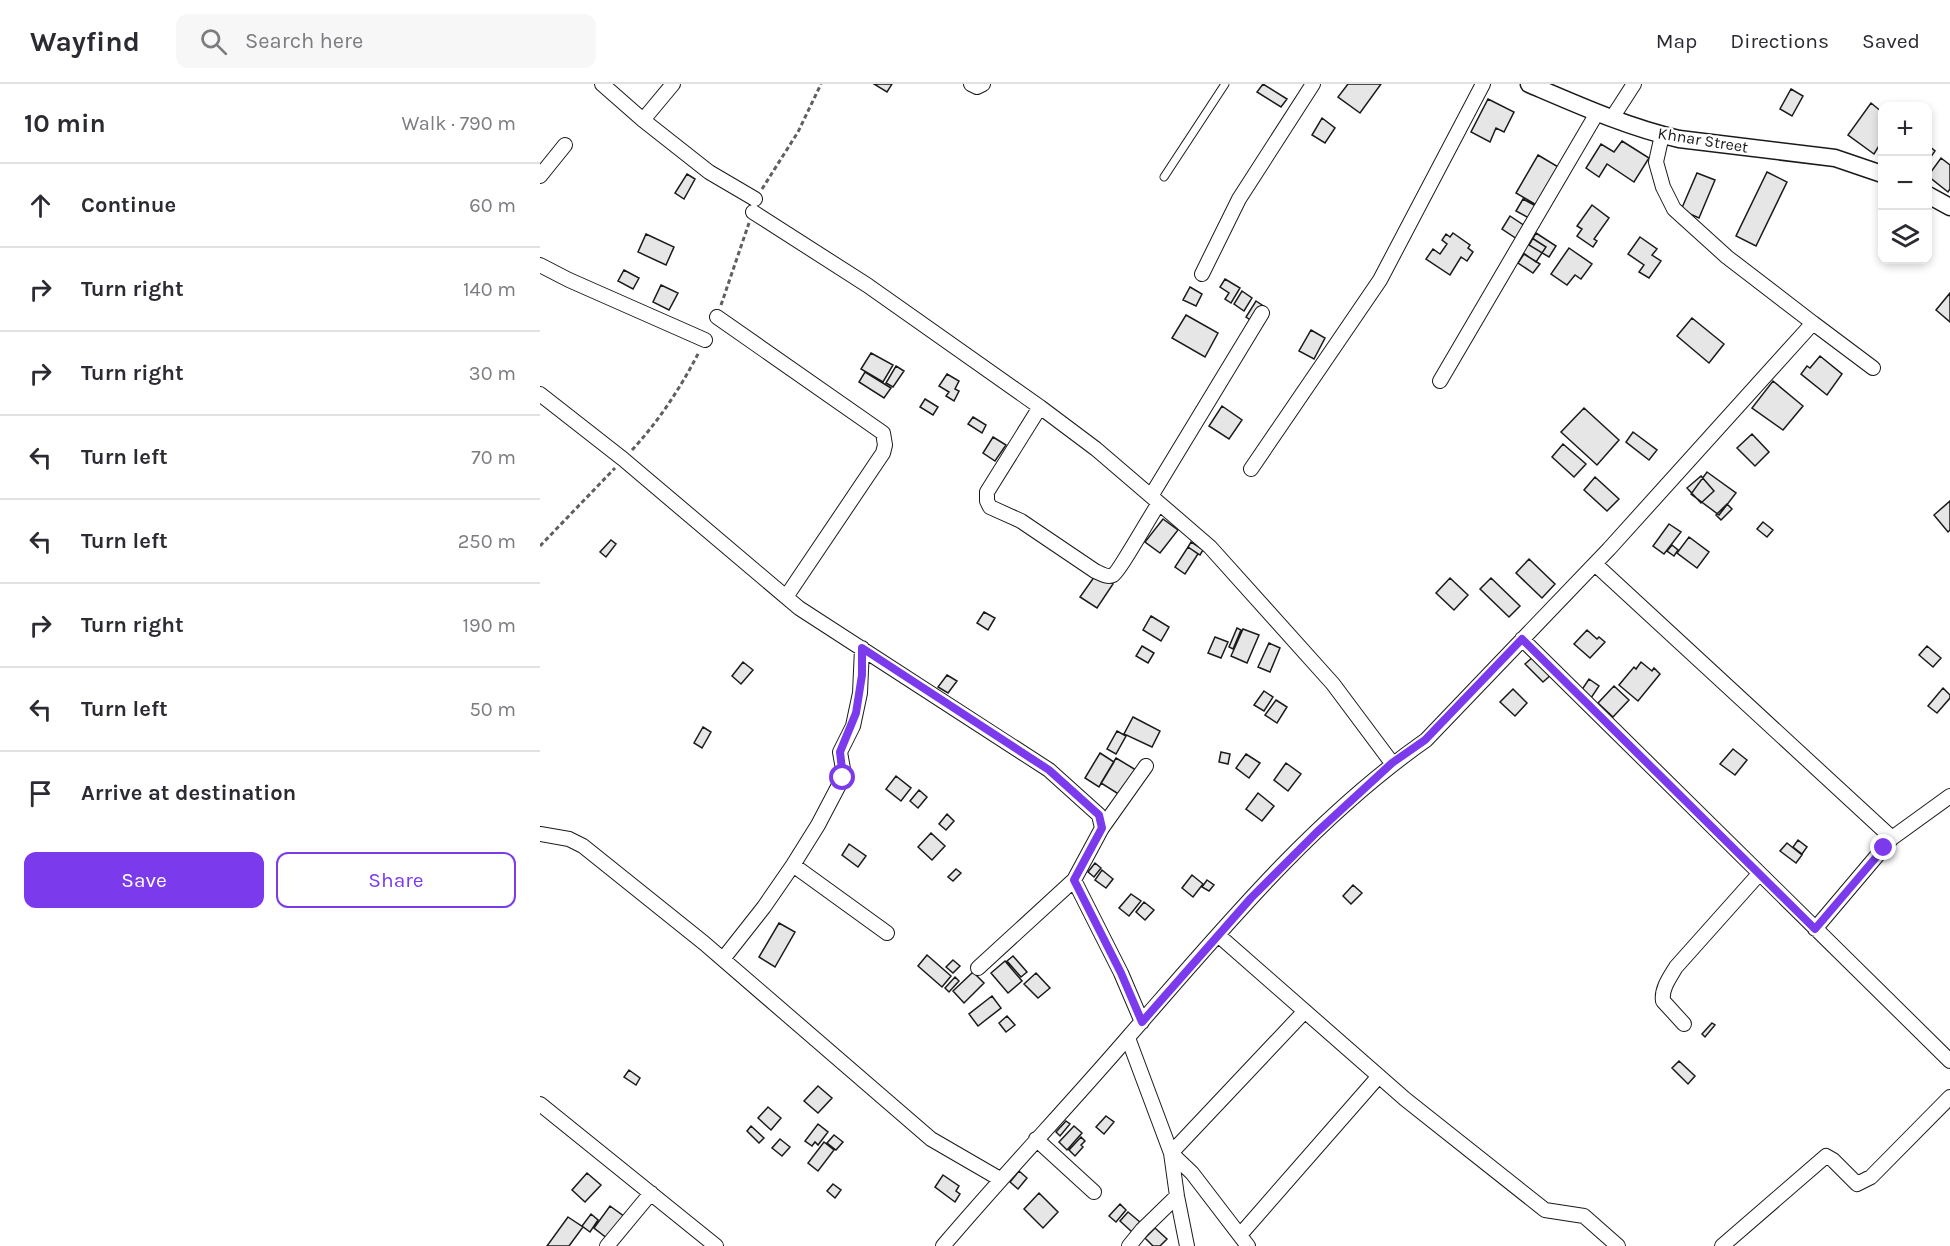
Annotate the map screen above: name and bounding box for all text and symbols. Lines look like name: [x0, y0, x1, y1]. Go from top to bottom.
search box: [176, 14, 596, 68]
text: Wayfind: [30, 25, 140, 58]
icon: search: [197, 25, 230, 58]
text: Search here: [245, 28, 363, 54]
text: Map: [1656, 29, 1697, 53]
text: Directions: [1730, 29, 1829, 53]
text: Saved: [1862, 29, 1920, 53]
map controls: [1878, 102, 1932, 264]
button: +: [1878, 102, 1932, 156]
text: 10 min: [24, 108, 106, 139]
text: Walk · 790 m: [401, 112, 516, 135]
street label: Khnar Street: [1656, 123, 1750, 157]
button: −: [1878, 156, 1932, 210]
icon: ahead: [24, 189, 57, 222]
text: Continue: [81, 192, 176, 218]
text: 60 m: [469, 194, 516, 217]
button: layers: [1878, 210, 1932, 264]
icon: right: [24, 273, 57, 306]
text: Turn right: [81, 276, 184, 302]
text: 140 m: [463, 278, 516, 301]
icon: right: [24, 357, 57, 390]
text: Turn right: [81, 360, 184, 386]
text: 30 m: [469, 362, 516, 385]
icon: left: [24, 441, 57, 474]
text: Turn left: [81, 444, 168, 470]
text: 70 m: [471, 446, 516, 469]
icon: left: [24, 525, 57, 558]
text: Turn left: [81, 528, 168, 554]
text: 250 m: [458, 530, 516, 553]
icon: right: [24, 609, 57, 642]
text: Turn right: [81, 612, 184, 638]
text: 190 m: [462, 614, 516, 637]
icon: left: [24, 693, 57, 726]
text: Turn left: [81, 696, 168, 722]
text: 50 m: [469, 698, 516, 721]
route start: [829, 764, 855, 790]
icon: arrive: [24, 777, 57, 810]
text: Arrive at destination: [81, 780, 296, 806]
route end: [1870, 834, 1896, 860]
button: Save: [24, 852, 264, 908]
button: Share: [276, 852, 516, 908]

